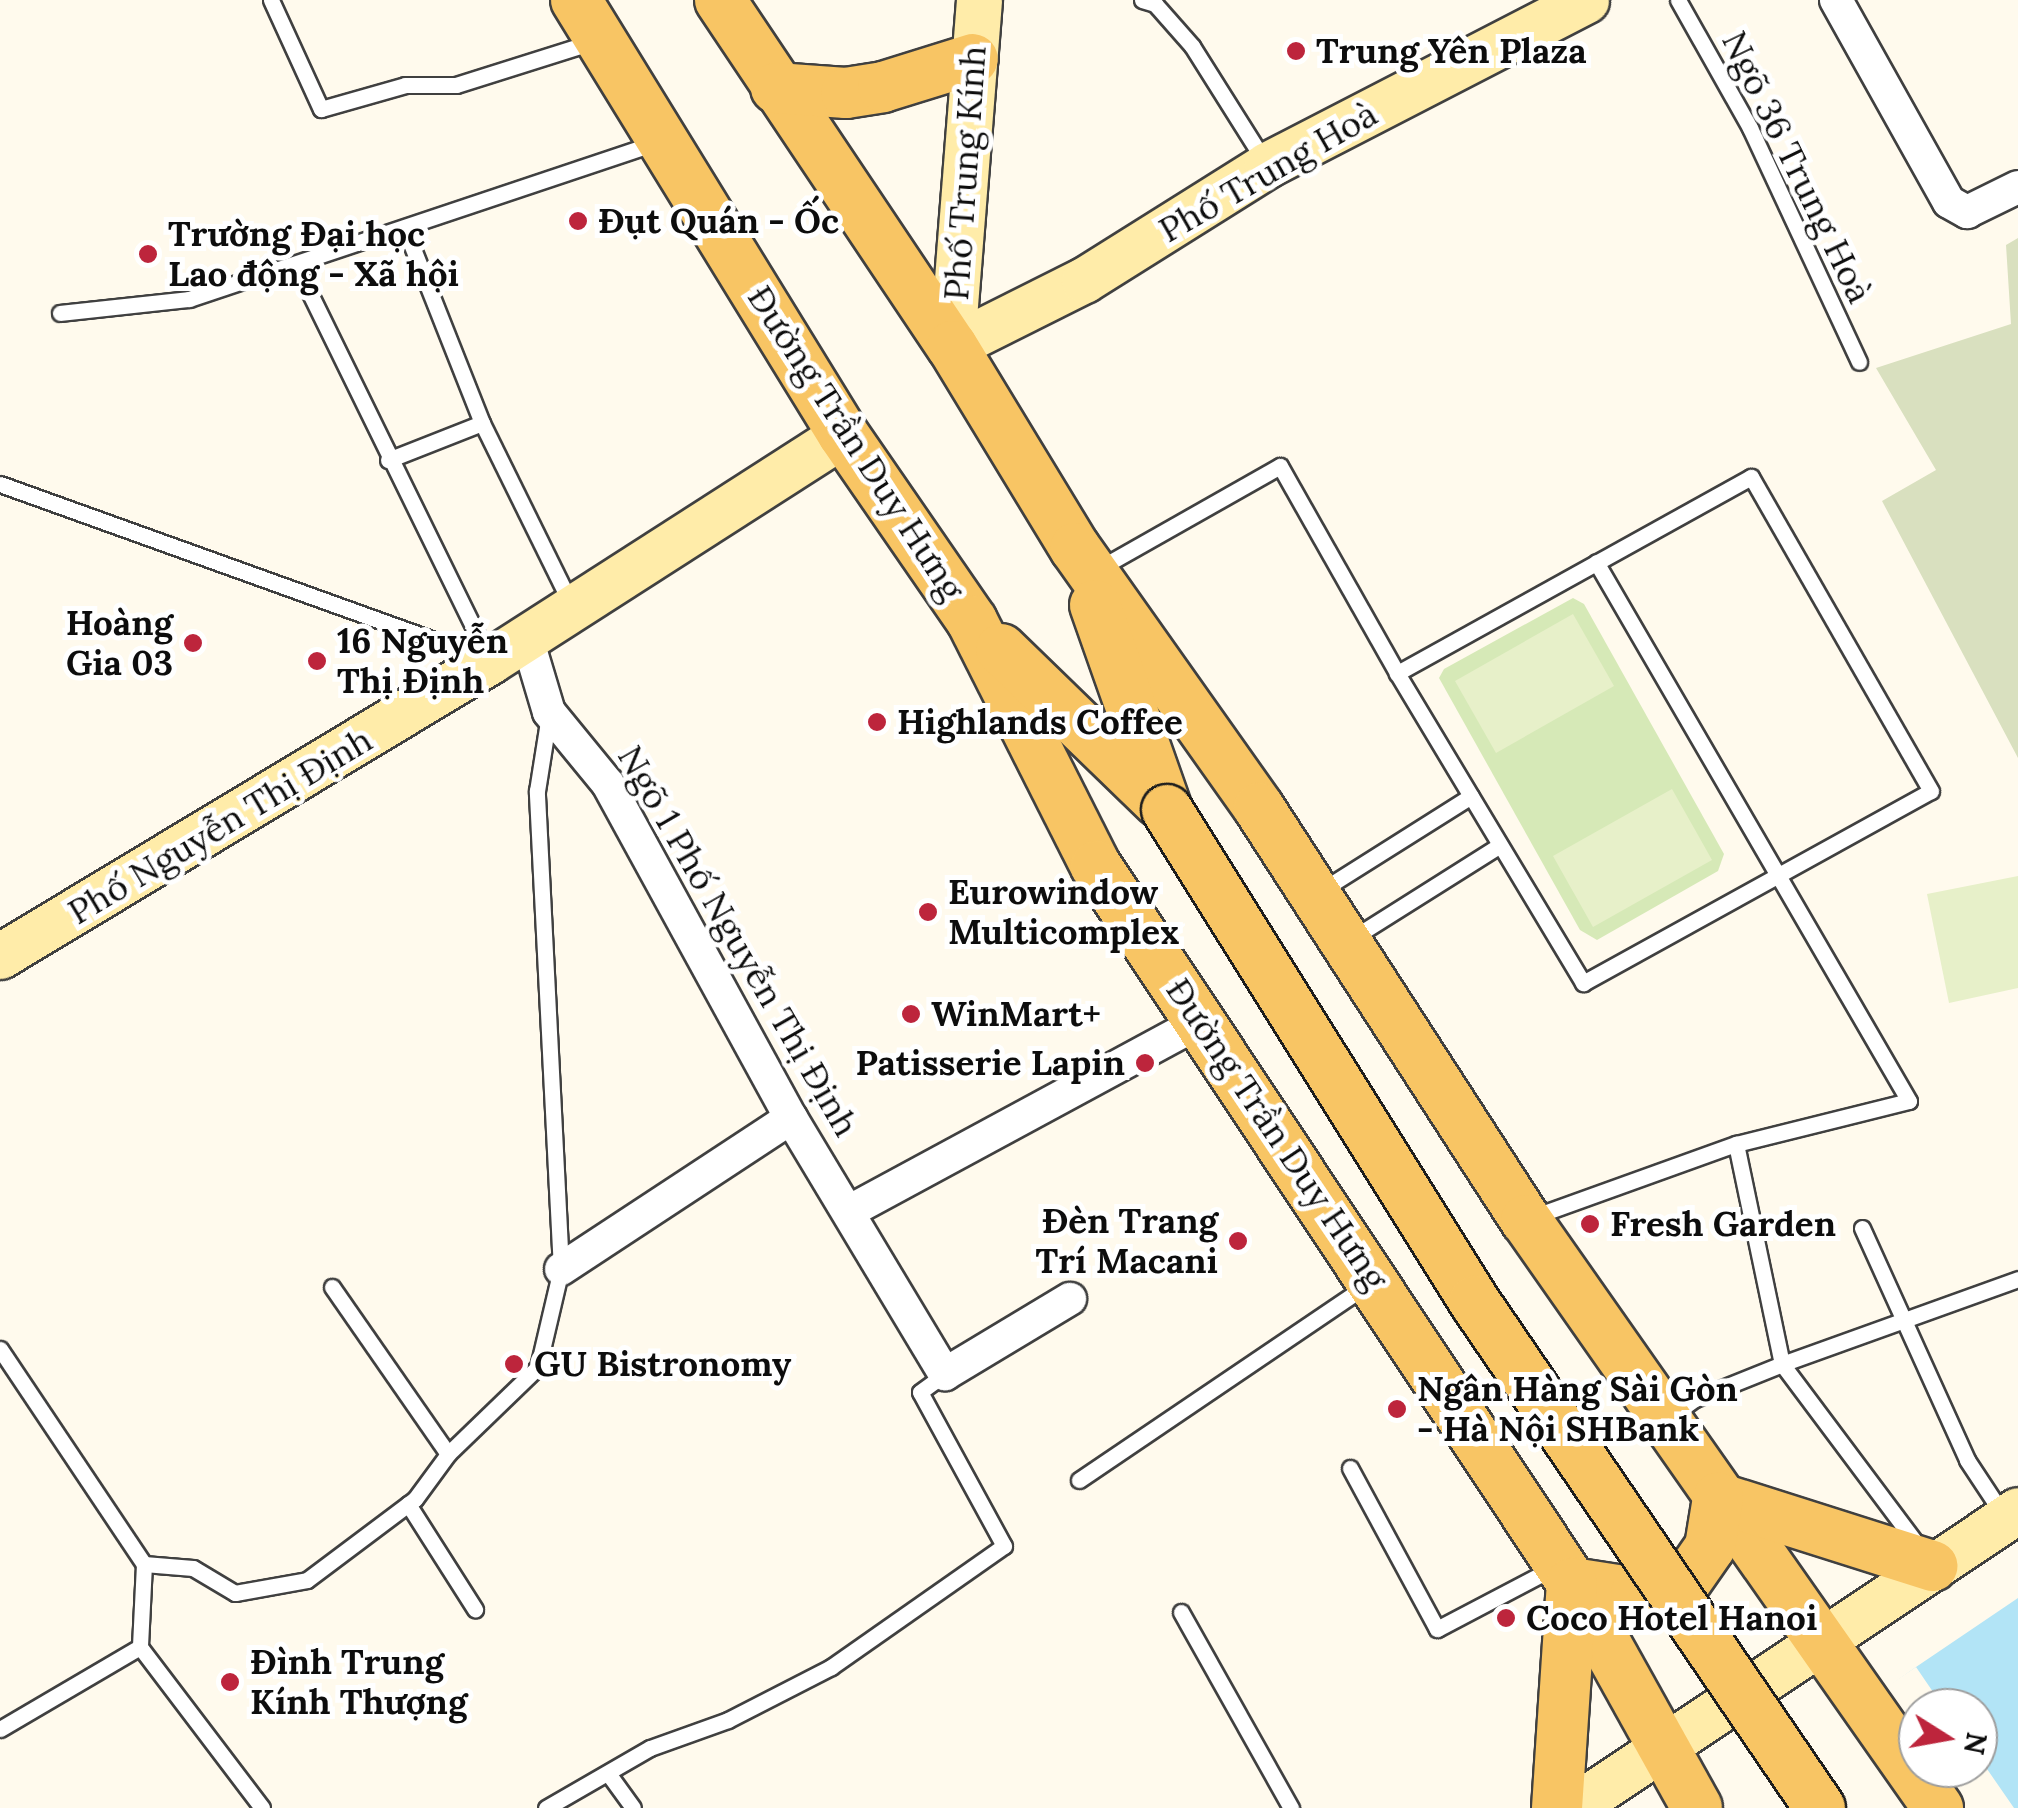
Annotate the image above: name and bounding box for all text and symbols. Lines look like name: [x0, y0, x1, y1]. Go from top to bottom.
street label: Ngõ 36 Trung Hoà: [1713, 24, 1881, 310]
place label: Trung Yên Plaza: [1316, 30, 1587, 72]
marker: Trung Yên Plaza: [1285, 40, 1307, 62]
street label: Phố Trung Kính: [935, 44, 995, 302]
street label: Phố Trung Hoà: [1152, 93, 1384, 251]
place label: Đụt Quán - Ốc: [598, 200, 839, 242]
marker: Đụt Quán - Ốc: [567, 210, 589, 232]
place label: Trường Đại học Lao động - Xã hội: [168, 213, 459, 295]
marker: Trường Đại học Lao động - Xã hội: [137, 243, 159, 265]
street label: Đường Trần Duy Hưng: [739, 278, 973, 608]
place label: Hoàng Gia 03: [66, 602, 173, 684]
place label: 16 Nguyễn Thị Định: [337, 620, 508, 702]
marker: Hoàng Gia 03: [182, 632, 204, 654]
marker: 16 Nguyễn Thị Định: [306, 650, 328, 672]
place label: Highlands Coffee: [897, 701, 1183, 743]
marker: Highlands Coffee: [866, 711, 888, 733]
street label: Phố Nguyễn Thị Định: [61, 719, 379, 933]
street label: Ngõ 1 Phố Nguyễn Thị Định: [609, 738, 867, 1144]
place label: Eurowindow Multicomplex: [948, 871, 1179, 953]
marker: Eurowindow Multicomplex: [917, 901, 939, 923]
street label: Đường Trần Duy Hưng: [1157, 971, 1397, 1297]
place label: WinMart+: [931, 993, 1101, 1035]
marker: WinMart+: [900, 1003, 922, 1025]
place label: Patisserie Lapin: [856, 1042, 1125, 1084]
marker: Patisserie Lapin: [1134, 1052, 1156, 1074]
place label: Đèn Trang Trí Macani: [1036, 1200, 1218, 1282]
place label: Fresh Garden: [1610, 1203, 1836, 1245]
marker: Fresh Garden: [1579, 1213, 1601, 1235]
marker: Đèn Trang Trí Macani: [1227, 1230, 1249, 1252]
place label: GU Bistronomy: [534, 1343, 791, 1385]
marker: GU Bistronomy: [503, 1353, 525, 1375]
place label: Ngân Hàng Sài Gòn - Hà Nội SHBank: [1417, 1368, 1738, 1450]
marker: Ngân Hàng Sài Gòn - Hà Nội SHBank: [1386, 1398, 1408, 1420]
place label: Coco Hotel Hanoi: [1526, 1597, 1817, 1639]
marker: Coco Hotel Hanoi: [1495, 1607, 1517, 1629]
place label: Đình Trung Kính Thượng: [250, 1641, 467, 1723]
marker: Đình Trung Kính Thượng: [219, 1671, 241, 1693]
north arrow: [1898, 1688, 1998, 1788]
text: N: [1956, 1729, 1995, 1757]

